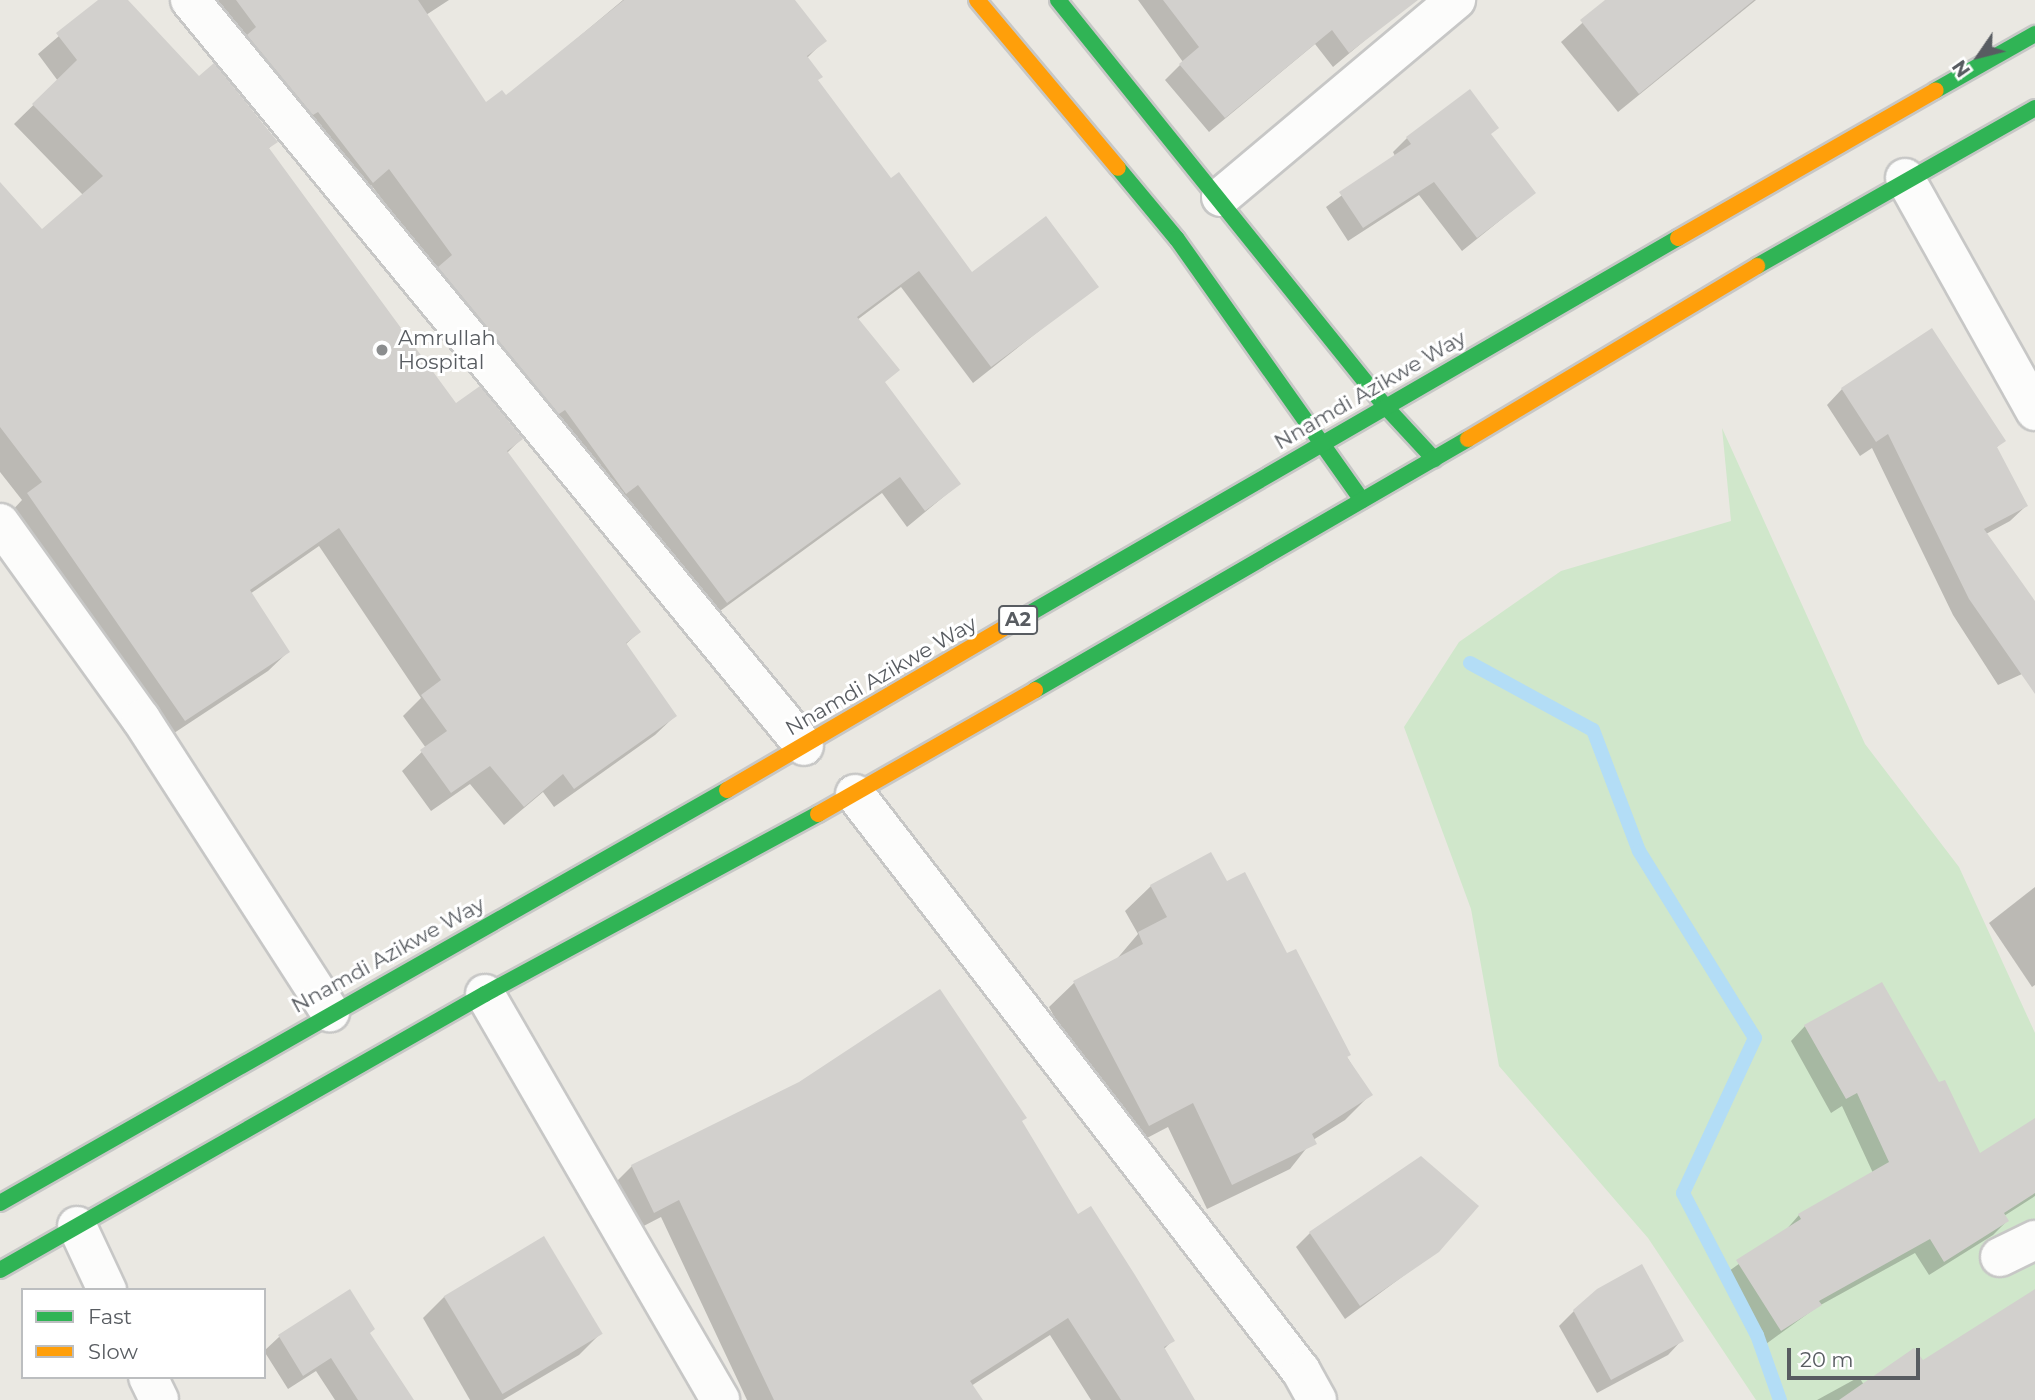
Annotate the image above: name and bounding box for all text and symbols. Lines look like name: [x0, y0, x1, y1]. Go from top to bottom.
north arrow: [1944, 21, 2014, 91]
text: N: [1948, 55, 1975, 81]
place label: Amrullah Hospital: [398, 325, 496, 375]
street label: Nnamdi Azikwe Way: [1270, 325, 1470, 455]
marker: Amrullah Hospital: [372, 340, 392, 360]
road number: A2: [997, 604, 1039, 636]
street label: Nnamdi Azikwe Way: [781, 611, 981, 741]
street label: Nnamdi Azikwe Way: [287, 891, 489, 1019]
legend: [21, 1288, 266, 1379]
text: Fast: [88, 1304, 132, 1329]
scale bar: [1790, 1334, 1923, 1378]
text: Slow: [88, 1339, 138, 1364]
text: 20 m: [1800, 1347, 1854, 1372]

